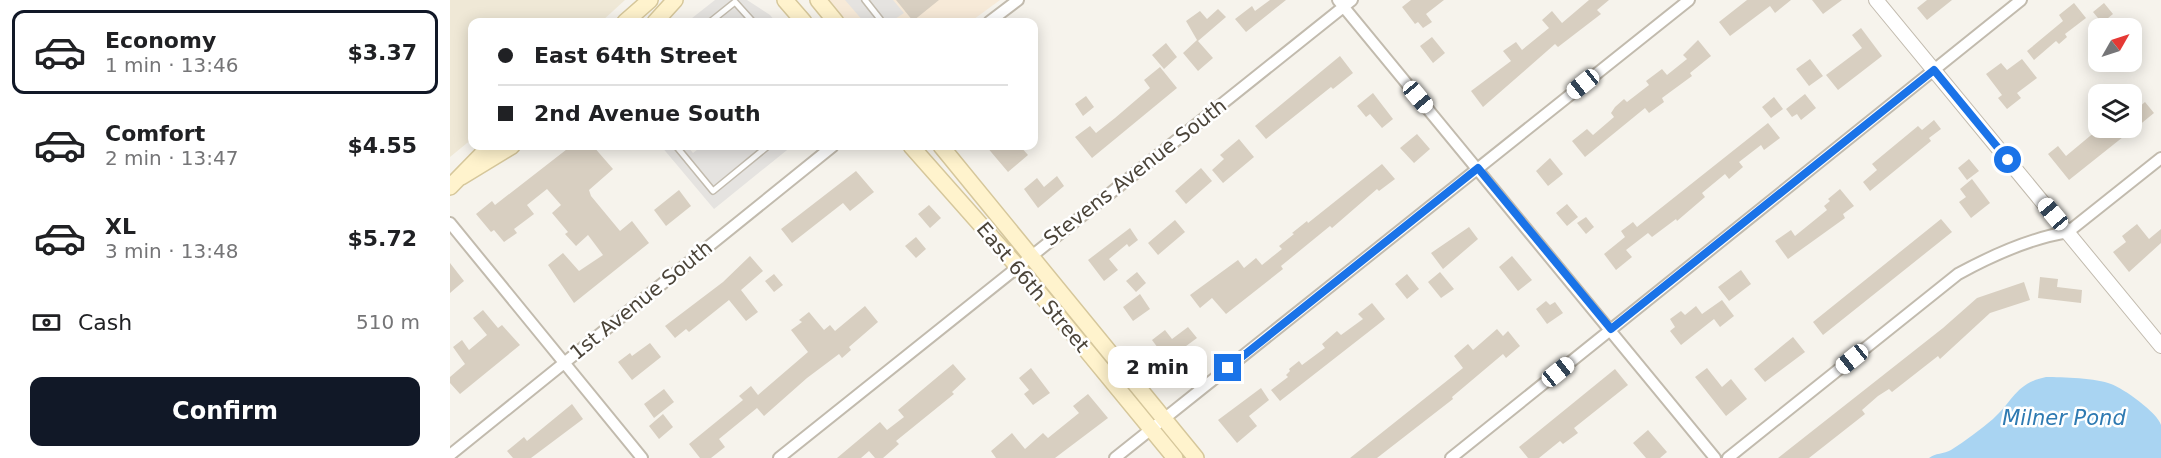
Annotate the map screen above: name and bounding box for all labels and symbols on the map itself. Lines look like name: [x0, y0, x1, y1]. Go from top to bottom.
north arrow: [2088, 18, 2142, 72]
car: [1563, 66, 1603, 102]
car: [1400, 77, 1436, 117]
street label: Stevens Avenue South: [1039, 93, 1231, 251]
route start: [1994, 146, 2021, 173]
car: [2035, 194, 2071, 234]
street label: East 66th Street: [972, 217, 1095, 357]
street label: 1st Avenue South: [565, 235, 717, 365]
car: [1832, 341, 1872, 377]
callout: 2 min: [1108, 347, 1207, 389]
route end: [1214, 354, 1241, 381]
car: [1538, 354, 1578, 390]
water label: Milner Pond: [2002, 406, 2126, 430]

